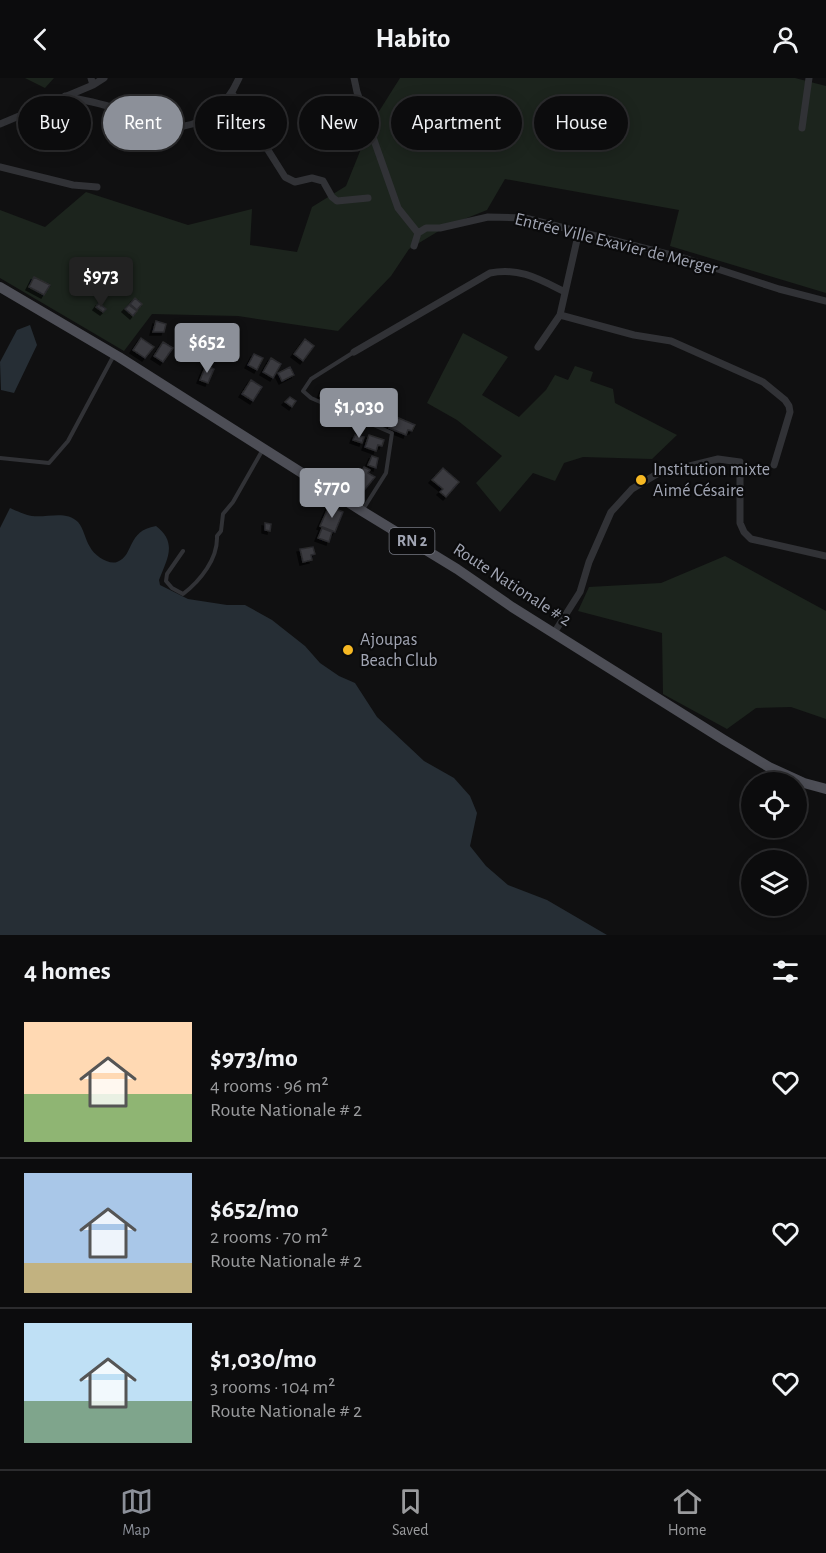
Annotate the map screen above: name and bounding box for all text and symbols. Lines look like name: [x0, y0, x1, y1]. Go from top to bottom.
icon: back: [24, 23, 57, 56]
icon: person: [769, 23, 802, 56]
text: Habito: [376, 25, 450, 52]
chip: Buy: [18, 96, 91, 150]
chip: Rent: [103, 96, 183, 150]
chip: Filters: [195, 96, 287, 150]
chip: New: [299, 96, 379, 150]
chip: Apartment: [391, 96, 522, 150]
chip: House: [534, 96, 628, 150]
street label: Entrée Ville Exavier de Merger: [513, 210, 719, 278]
pin: $973: [65, 257, 137, 308]
text: $973: [83, 266, 119, 286]
pin: $652: [171, 323, 243, 374]
text: $652: [189, 332, 225, 352]
pin: $1,030: [310, 388, 408, 439]
text: $1,030: [334, 397, 384, 417]
place label: Institution mixte Aimé Césaire: [653, 461, 770, 500]
pin: $770: [296, 468, 368, 519]
marker: Institution mixte Aimé Césaire: [634, 473, 648, 487]
text: $770: [314, 477, 350, 497]
road number: RN 2: [390, 528, 434, 554]
street label: Route Nationale # 2: [450, 540, 574, 630]
place label: Ajoupas Beach Club: [360, 631, 438, 670]
marker: Ajoupas Beach Club: [341, 643, 355, 657]
map controls: [741, 772, 807, 916]
button: locate: [741, 772, 807, 838]
button: layers: [741, 850, 807, 916]
icon: filters: [769, 955, 802, 988]
text: 4 homes: [24, 958, 111, 984]
text: $973/mo: [210, 1045, 298, 1071]
icon: home: [72, 1046, 144, 1118]
icon: heart: [769, 1066, 802, 1099]
text: 4 rooms · 96 m²: [210, 1076, 328, 1096]
text: Route Nationale # 2: [210, 1100, 362, 1120]
text: $652/mo: [210, 1196, 299, 1222]
icon: home: [72, 1197, 144, 1269]
icon: heart: [769, 1217, 802, 1250]
text: 2 rooms · 70 m²: [210, 1227, 328, 1247]
text: Route Nationale # 2: [210, 1251, 362, 1271]
text: $1,030/mo: [210, 1346, 317, 1372]
icon: home: [72, 1347, 144, 1419]
icon: heart: [769, 1367, 802, 1400]
text: 3 rooms · 104 m²: [210, 1377, 335, 1397]
text: Route Nationale # 2: [210, 1401, 362, 1421]
tab: Map: [120, 1485, 153, 1540]
tab: Saved: [392, 1485, 429, 1540]
tab: Home: [668, 1485, 706, 1540]

